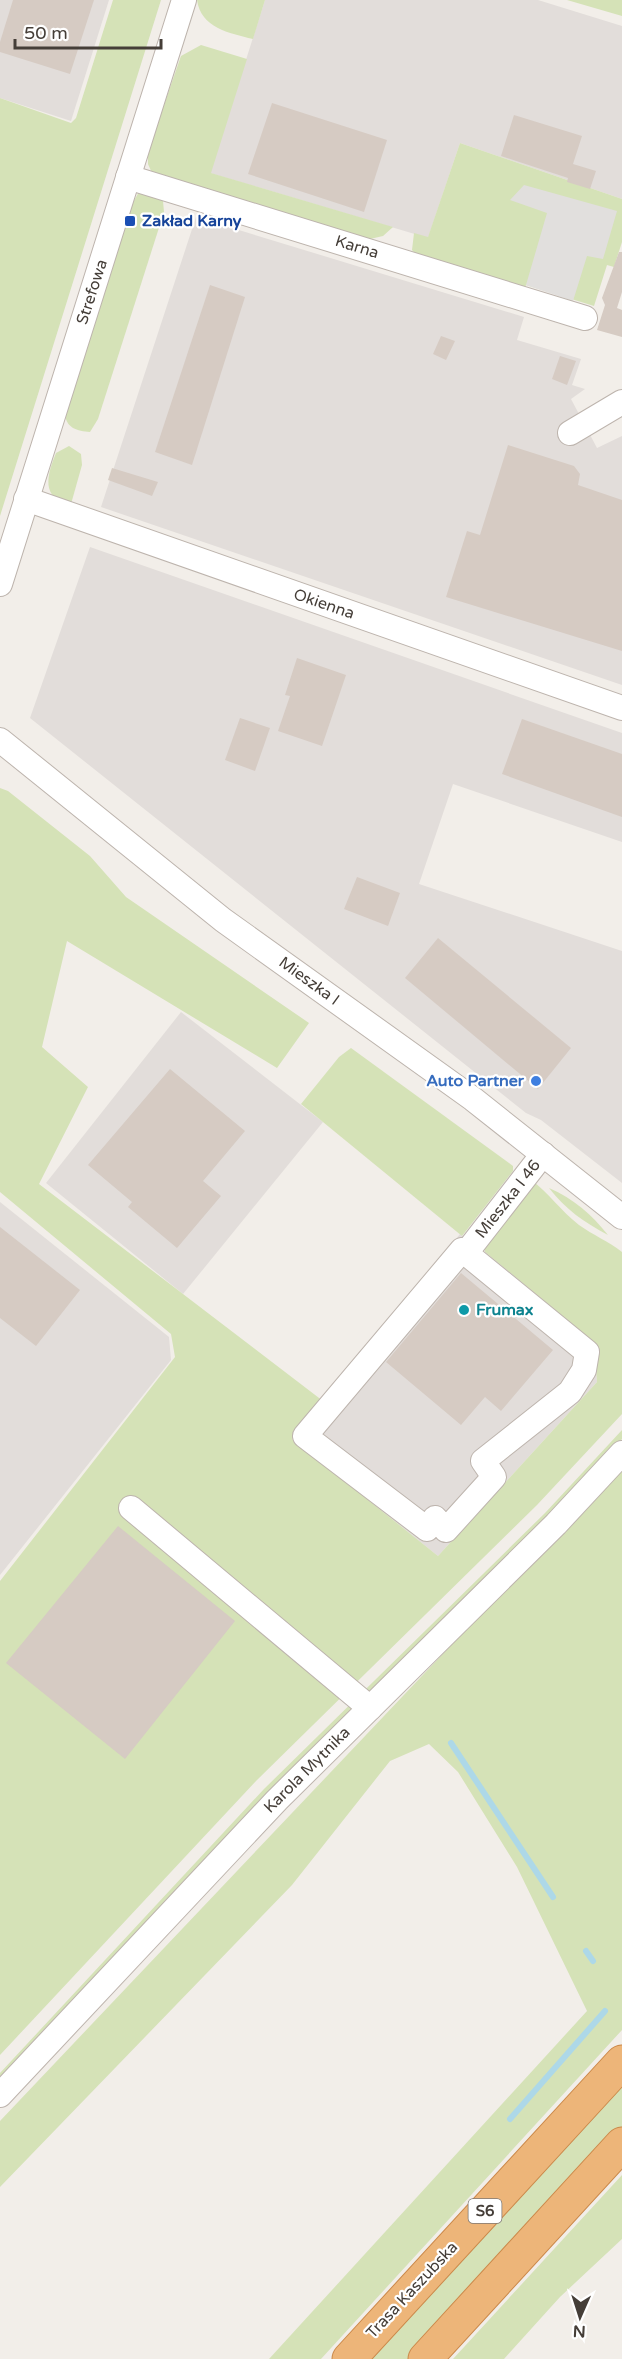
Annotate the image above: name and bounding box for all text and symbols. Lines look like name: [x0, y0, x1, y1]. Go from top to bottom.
scale bar: [15, 12, 160, 50]
text: 50 m: [24, 22, 68, 44]
place label: Zakład Karny: [142, 211, 242, 231]
marker: Zakład Karny: [123, 214, 137, 228]
street label: Karna: [333, 231, 381, 263]
street label: Strefowa: [72, 257, 112, 327]
street label: Okienna: [291, 584, 357, 624]
street label: Mieszka I: [275, 952, 343, 1010]
place label: Auto Partner: [426, 1071, 525, 1091]
marker: Auto Partner: [529, 1074, 543, 1088]
street label: Mieszka I 46: [471, 1156, 545, 1242]
place label: Frumax: [476, 1300, 534, 1320]
marker: Frumax: [457, 1303, 471, 1317]
street label: Karola Mytnika: [260, 1723, 354, 1817]
road number: S6: [468, 2199, 502, 2223]
street label: Trasa Kaszubska: [362, 2237, 462, 2343]
north arrow: [550, 2287, 610, 2347]
text: N: [572, 2321, 586, 2341]

